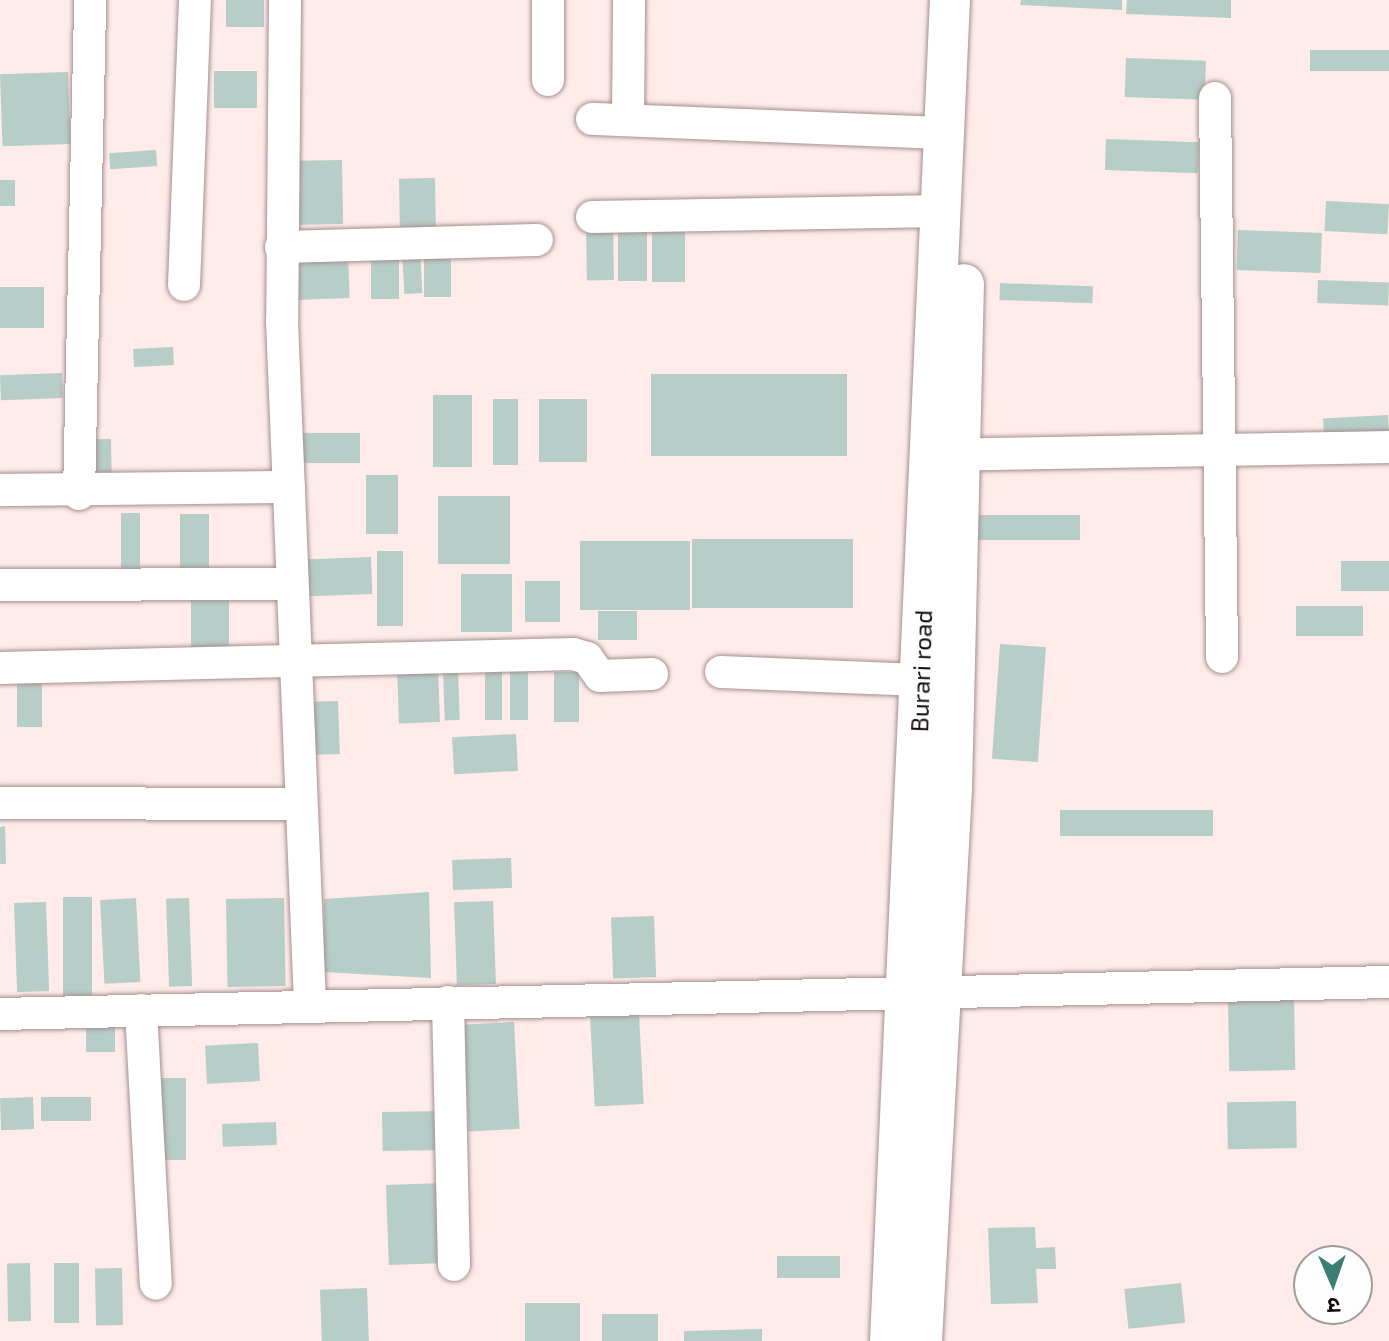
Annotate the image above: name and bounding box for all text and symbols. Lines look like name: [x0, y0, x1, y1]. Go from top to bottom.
street label: Burari road: [904, 609, 938, 733]
north arrow: [1293, 1245, 1373, 1325]
text: उ: [1327, 1294, 1341, 1320]

